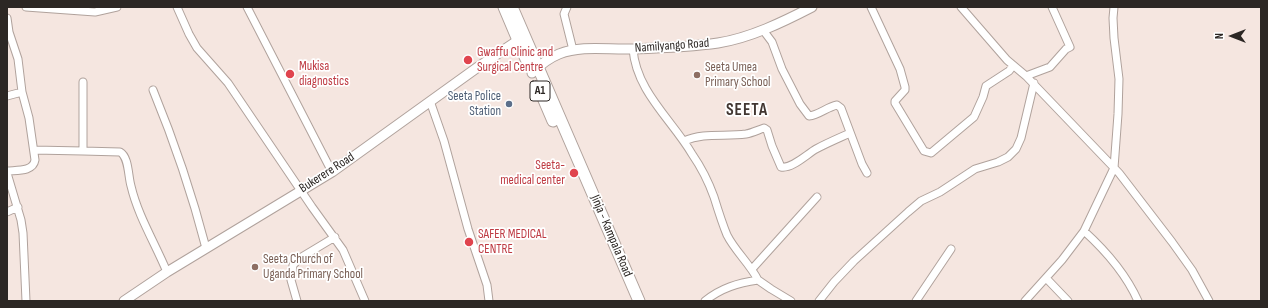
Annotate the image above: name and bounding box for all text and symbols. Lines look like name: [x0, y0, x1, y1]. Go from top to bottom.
north arrow: [1212, 16, 1252, 56]
text: N: [1213, 33, 1226, 39]
street label: Namilyango Road: [634, 36, 710, 56]
place label: Gwaffu Clinic and Surgical Centre: [477, 45, 553, 76]
marker: Gwaffu Clinic and Surgical Centre: [462, 54, 474, 66]
place label: Mukisa diagnostics: [299, 59, 349, 90]
place label: Seeta Umea Primary School: [705, 60, 770, 91]
marker: Mukisa diagnostics: [284, 68, 296, 80]
marker: Seeta Umea Primary School: [692, 70, 702, 80]
road number: A1: [530, 81, 550, 101]
place label: Seeta Police Station: [448, 89, 501, 120]
marker: Seeta Police Station: [504, 99, 514, 109]
district label: SEETA: [726, 101, 768, 121]
street label: Bukerere Road: [297, 149, 357, 197]
place label: Seeta- medical center: [500, 158, 565, 189]
marker: Seeta- medical center: [568, 167, 580, 179]
street label: Jinja - Kampala Road: [587, 193, 635, 279]
place label: SAFER MEDICAL CENTRE: [478, 227, 546, 258]
marker: SAFER MEDICAL CENTRE: [463, 236, 475, 248]
place label: Seeta Church of Uganda Primary School: [263, 252, 363, 283]
marker: Seeta Church of Uganda Primary School: [250, 262, 260, 272]

